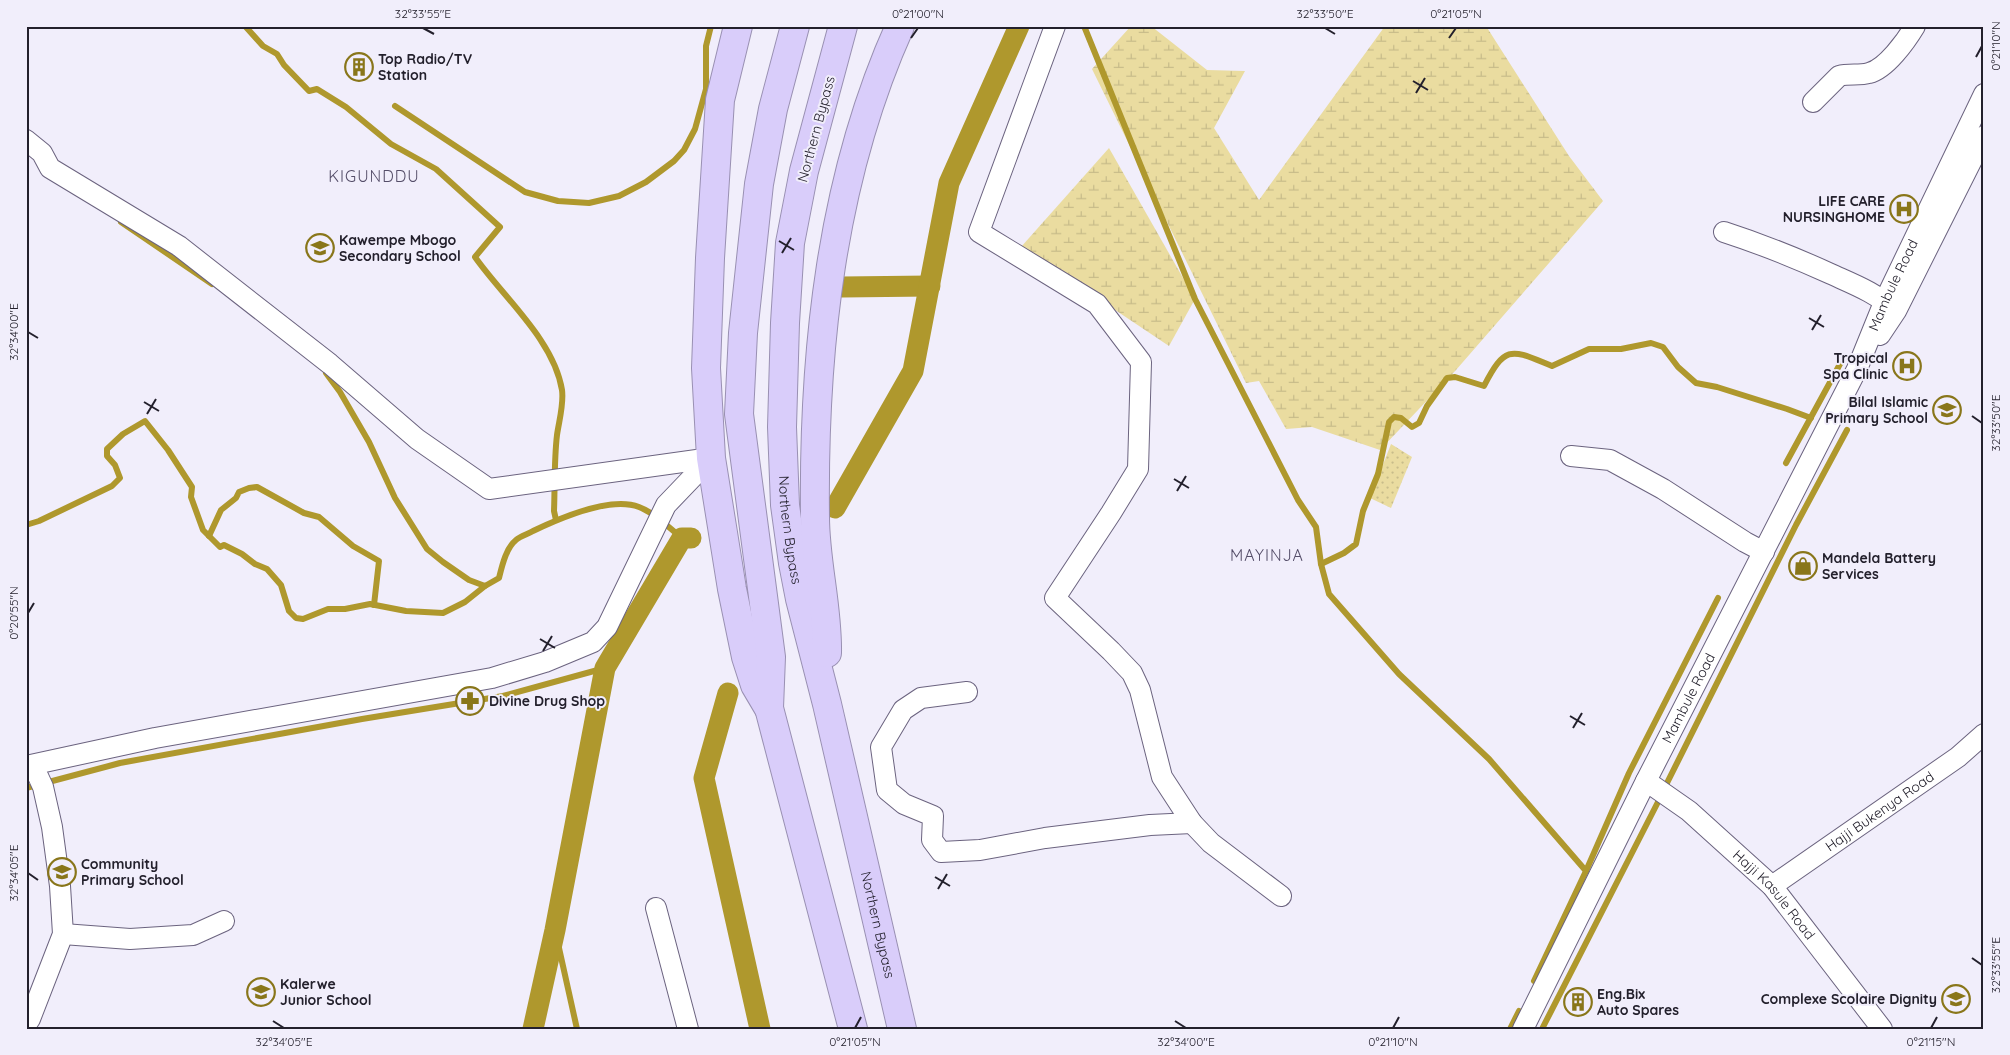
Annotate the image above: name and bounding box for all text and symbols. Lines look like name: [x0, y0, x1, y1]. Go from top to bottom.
text: 32°33'55"E: [395, 6, 451, 21]
text: 0°21'00"N: [892, 6, 944, 21]
text: 32°33'50"E: [1297, 6, 1354, 21]
text: 0°21'05"N: [1430, 6, 1482, 21]
text: 0°21'10"N: [1988, 21, 2003, 71]
place label: Top Radio/TV Station: [378, 50, 473, 84]
building icon: Top Radio/TV Station: [344, 52, 374, 82]
street label: Northern Bypass: [793, 74, 839, 184]
district label: KIGUNDDU: [328, 166, 420, 186]
place label: LIFE CARE NURSINGHOME: [1783, 192, 1885, 226]
hospital icon: LIFE CARE NURSINGHOME: [1889, 194, 1919, 224]
place label: Kawempe Mbogo Secondary School: [339, 231, 461, 265]
school or university icon: Kawempe Mbogo Secondary School: [305, 233, 335, 263]
street label: Mambule Road: [1864, 236, 1922, 334]
text: 32°34'00"E: [6, 303, 21, 361]
place label: Tropical Spa Clinic: [1823, 349, 1888, 383]
hospital icon: Tropical Spa Clinic: [1892, 351, 1922, 381]
place label: Bilal Islamic Primary School: [1825, 393, 1928, 427]
text: 32°33'50"E: [1988, 394, 2003, 451]
school or university icon: Bilal Islamic Primary School: [1932, 395, 1962, 425]
street label: Northern Bypass: [775, 475, 806, 586]
district label: MAYINJA: [1230, 545, 1304, 565]
place label: Mandela Battery Services: [1822, 549, 1936, 583]
shop icon: Mandela Battery Services: [1788, 551, 1818, 581]
text: 0°20'55"N: [6, 586, 21, 640]
street label: Mambule Road: [1658, 650, 1719, 746]
pharmacy icon: Divine Drug Shop: [455, 686, 485, 716]
place label: Divine Drug Shop: [489, 692, 605, 710]
street label: Hajji Bukenya Road: [1822, 767, 1937, 855]
text: 32°34'05"E: [6, 844, 21, 901]
street label: Hajji Kasule Road: [1729, 846, 1819, 943]
place label: Community Primary School: [81, 855, 184, 889]
school or university icon: Community Primary School: [47, 857, 77, 887]
street label: Northern Bypass: [857, 870, 899, 980]
text: 32°33'55"E: [1988, 937, 2003, 993]
place label: Kalerwe Junior School: [280, 975, 371, 1009]
school or university icon: Kalerwe Junior School: [246, 977, 276, 1007]
school or university icon: Complexe Scolaire Dignity: [1941, 984, 1971, 1014]
place label: Eng.Bix Auto Spares: [1597, 985, 1679, 1019]
building icon: Eng.Bix Auto Spares: [1563, 987, 1593, 1017]
place label: Complexe Scolaire Dignity: [1761, 990, 1937, 1008]
text: 32°34'05"E: [256, 1034, 313, 1049]
text: 0°21'05"N: [829, 1034, 881, 1049]
text: 32°34'00"E: [1157, 1034, 1215, 1049]
text: 0°21'10"N: [1368, 1034, 1418, 1049]
text: 0°21'15"N: [1907, 1034, 1955, 1049]

